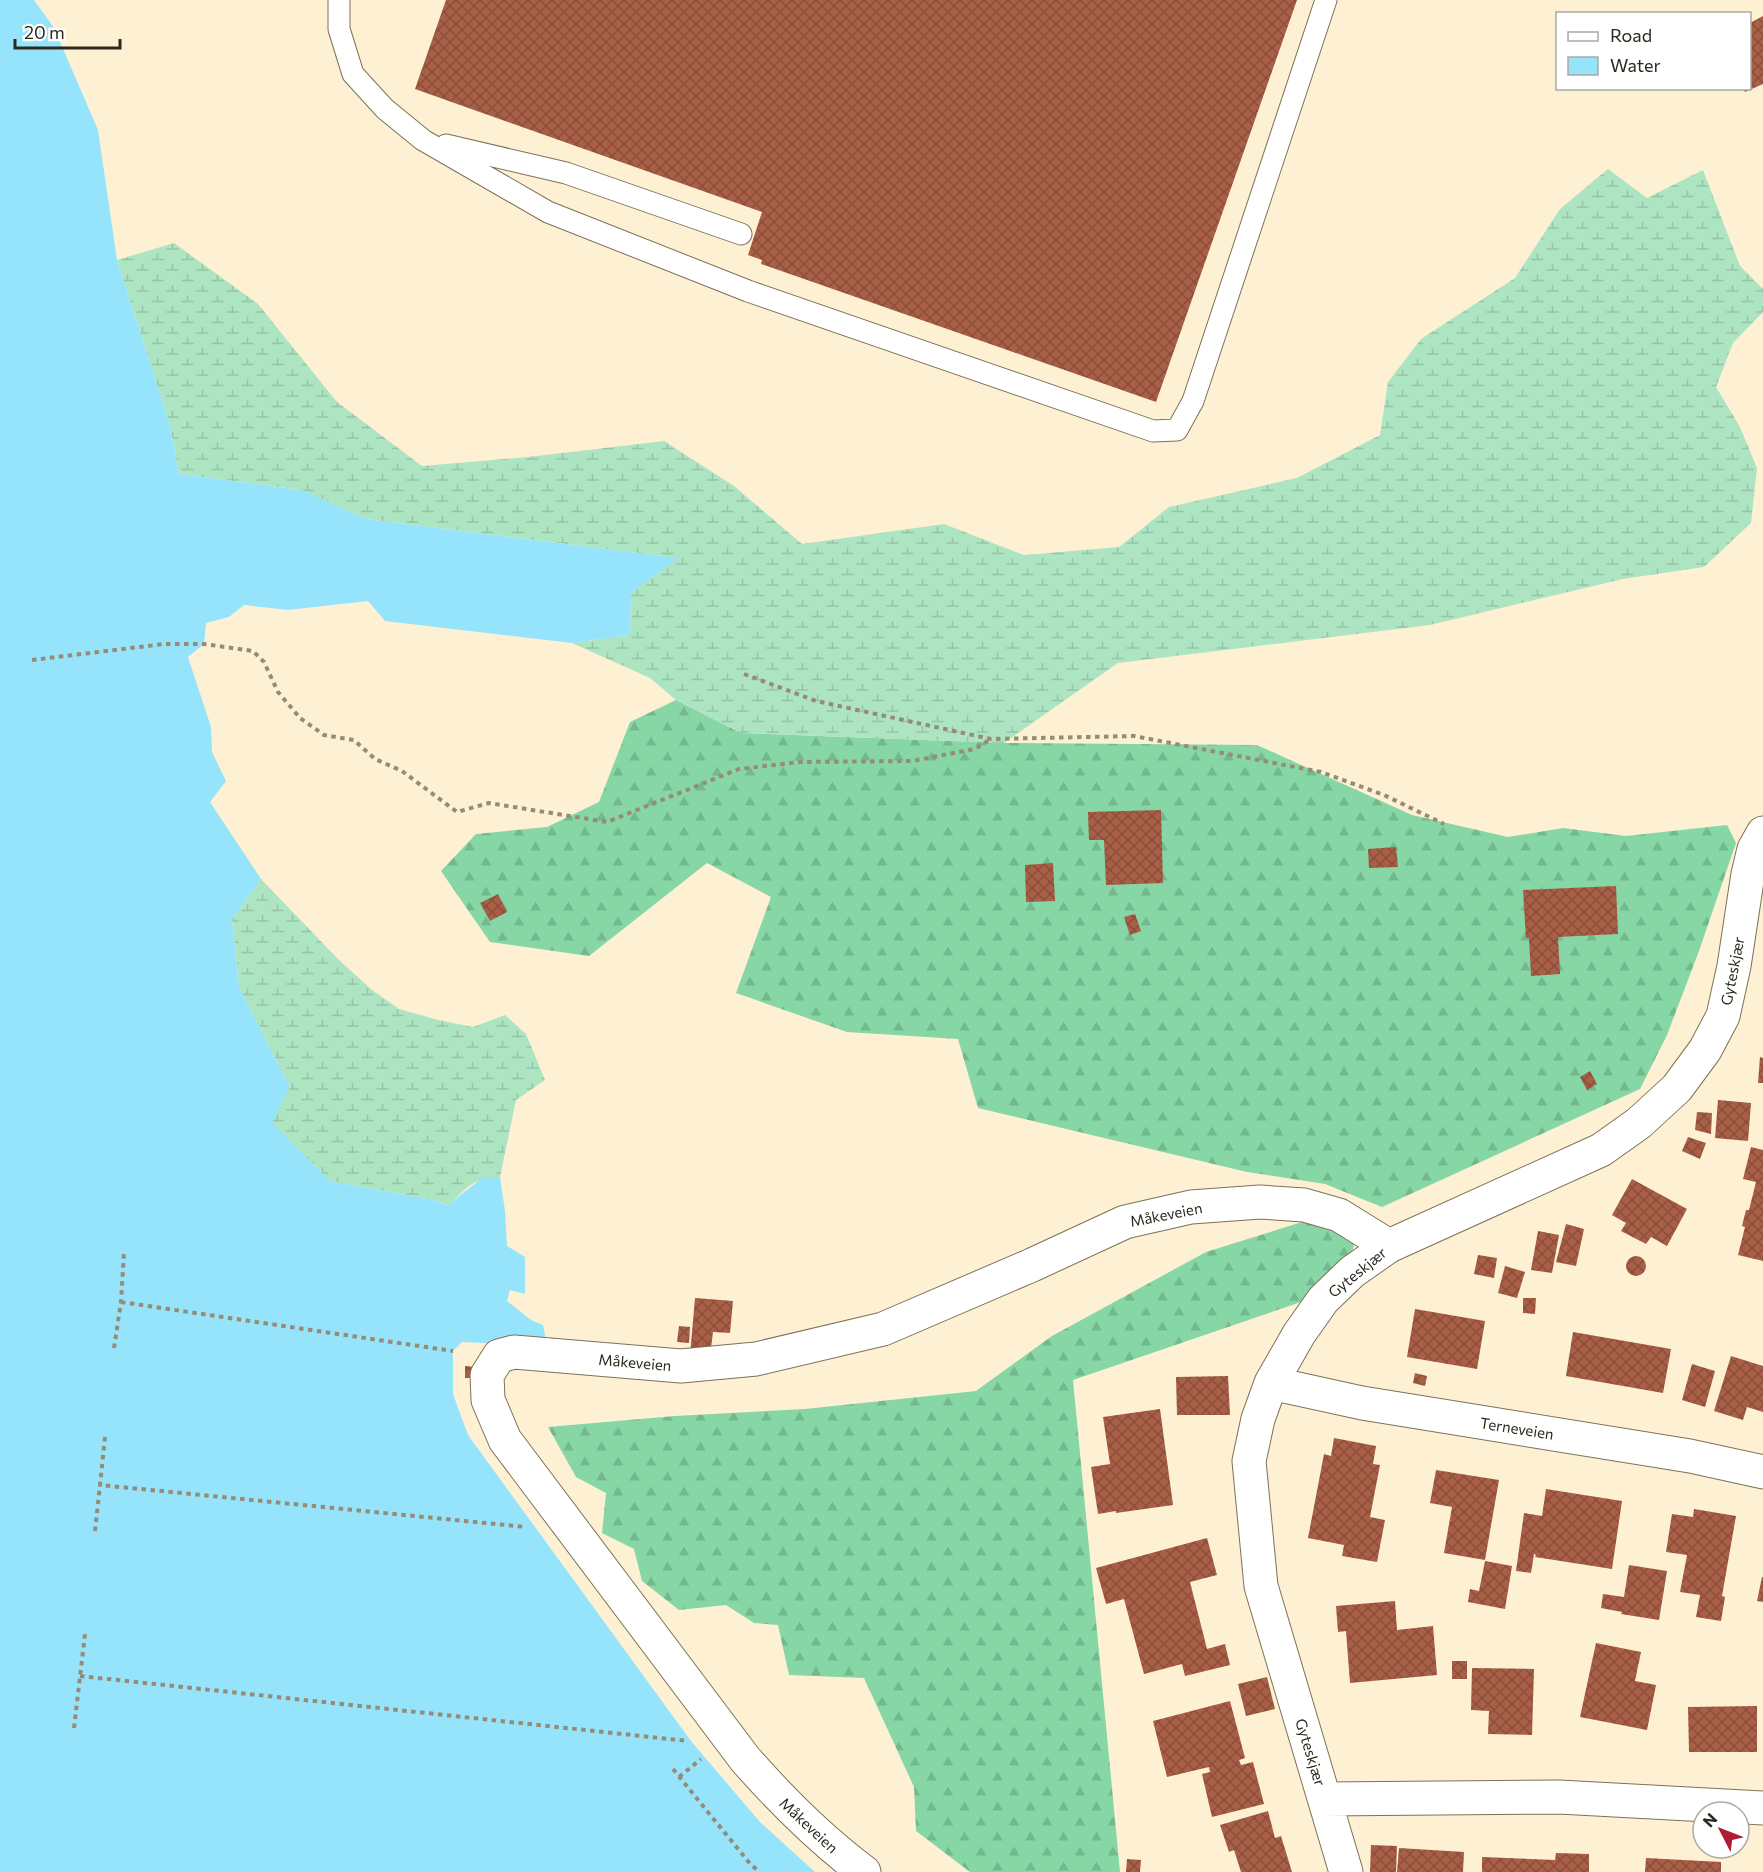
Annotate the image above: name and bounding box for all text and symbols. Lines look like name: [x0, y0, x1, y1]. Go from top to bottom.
scale bar: [15, 12, 120, 50]
legend: [1556, 12, 1751, 90]
text: 20 m: [24, 21, 65, 43]
text: Road: [1610, 24, 1652, 46]
text: Water: [1610, 54, 1661, 76]
street label: Gyteskjær: [1717, 935, 1747, 1007]
street label: Måkeveien: [1128, 1198, 1204, 1230]
street label: Gyteskjær: [1324, 1243, 1390, 1301]
street label: Måkeveien: [598, 1350, 672, 1374]
street label: Terneveien: [1479, 1413, 1555, 1443]
street label: Gyteskjær: [1292, 1716, 1330, 1788]
street label: Måkeveien: [776, 1793, 842, 1857]
north arrow: [1691, 1800, 1751, 1860]
text: N: [1698, 1809, 1721, 1830]

